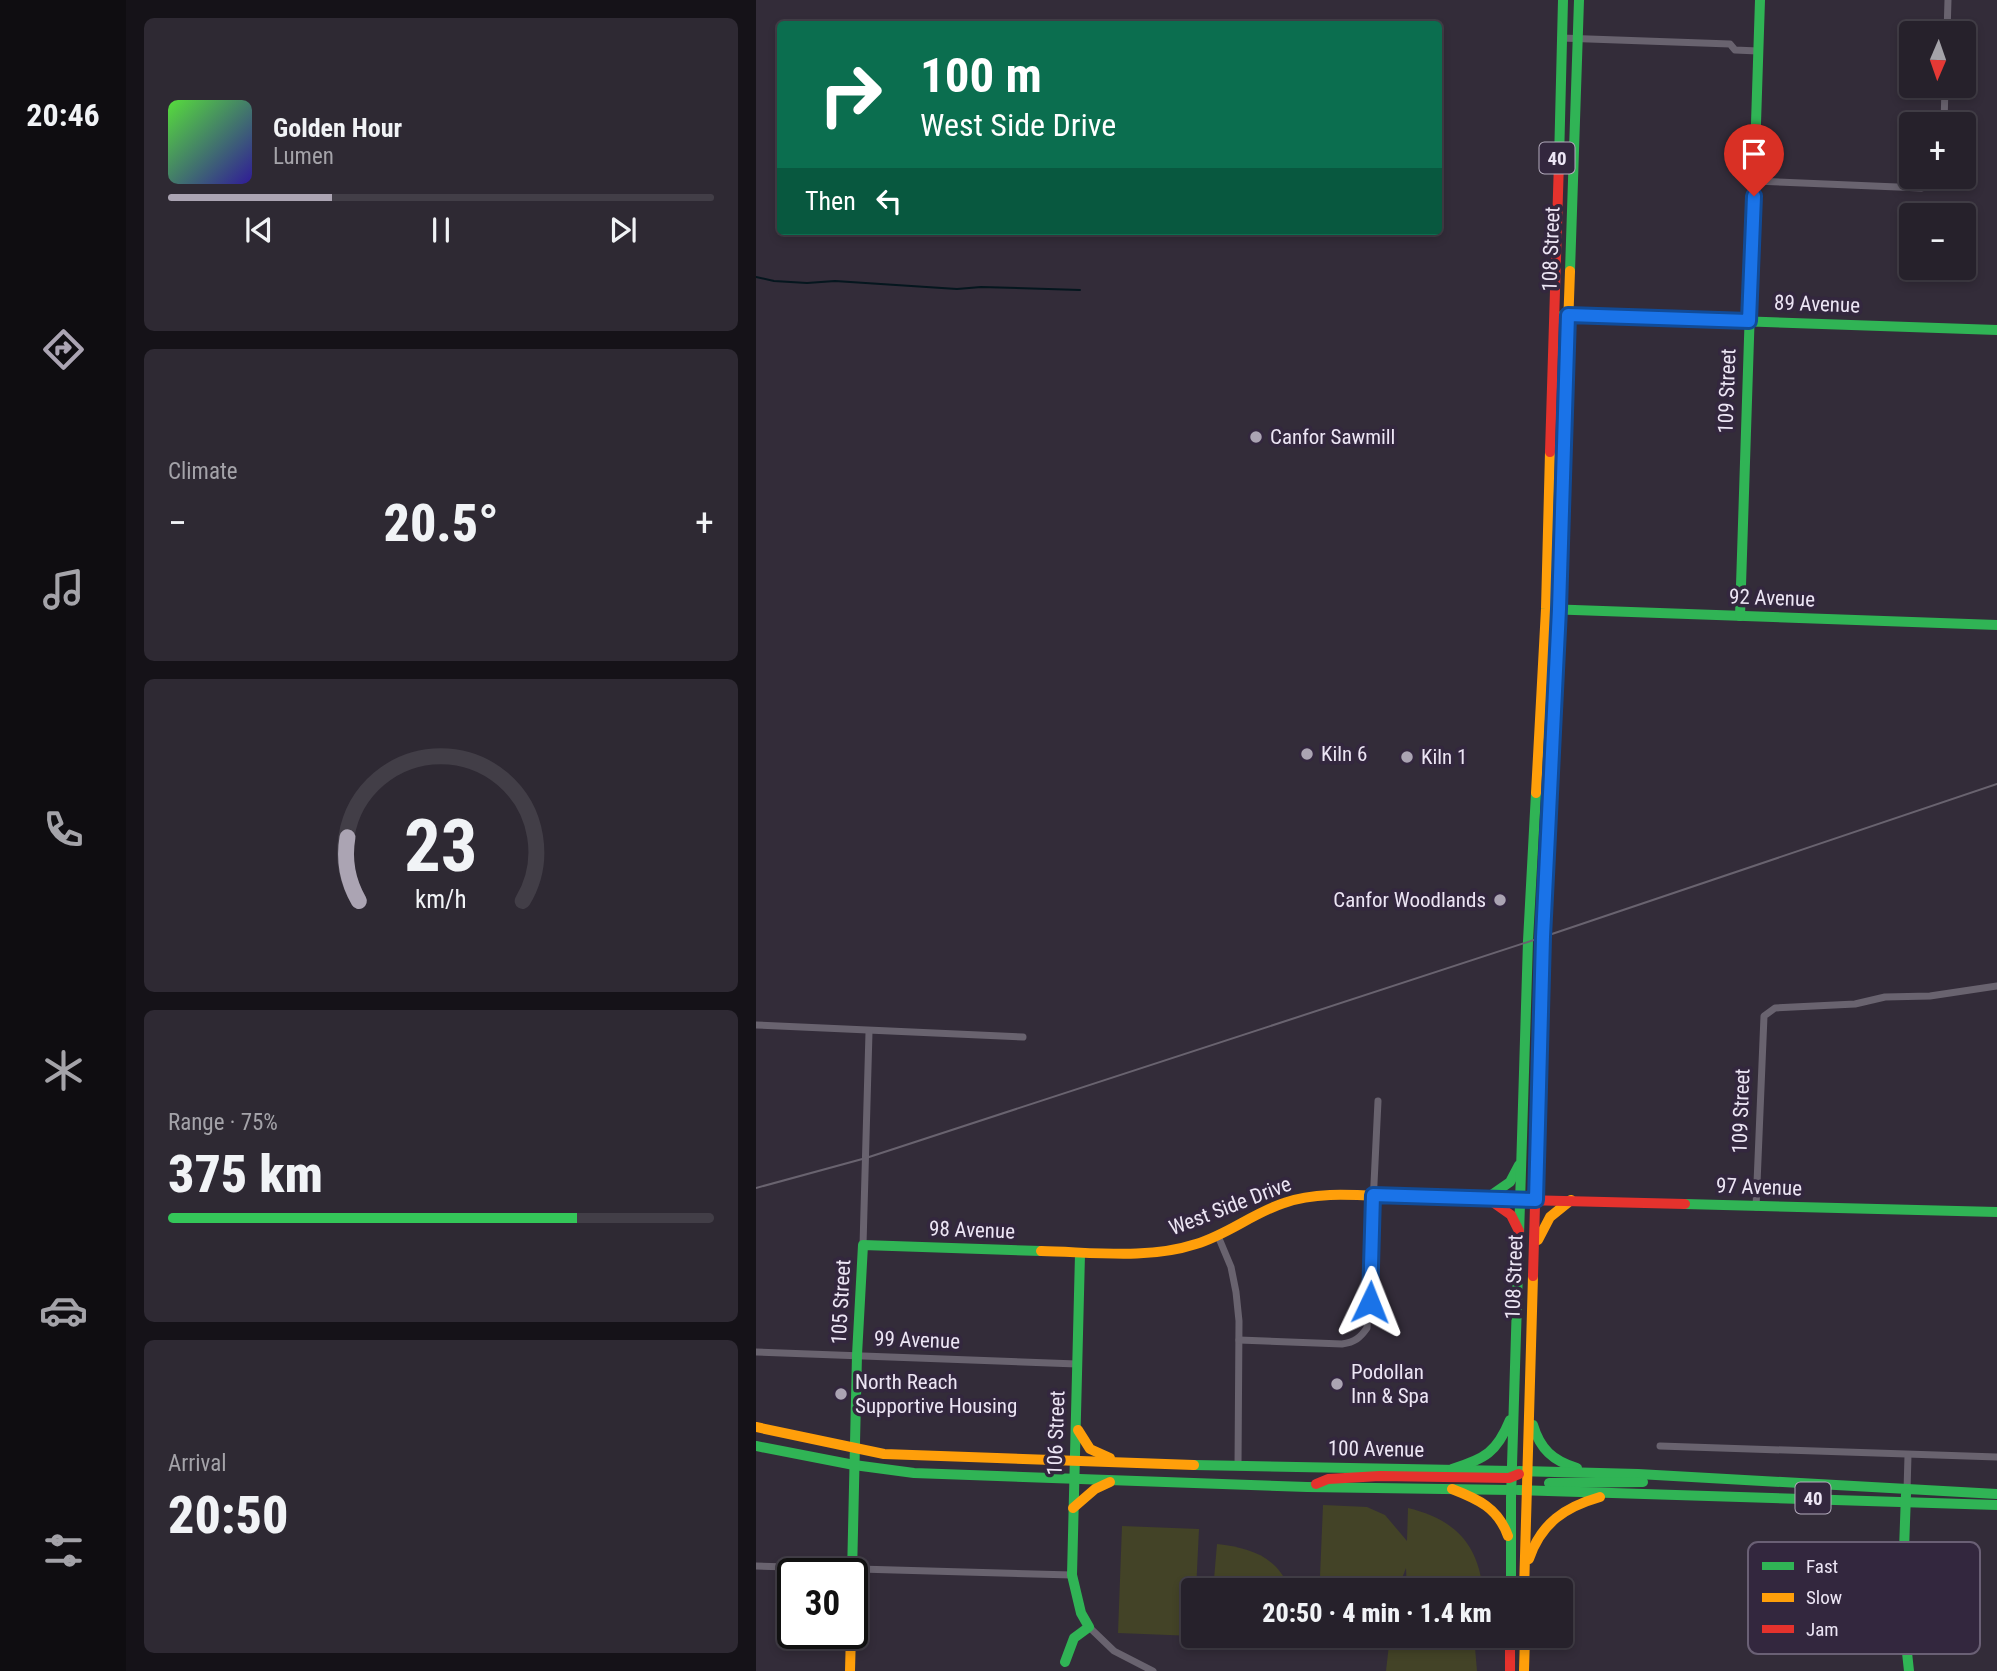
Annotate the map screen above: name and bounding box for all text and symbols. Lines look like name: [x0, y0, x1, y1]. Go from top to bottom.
north arrow: [1899, 21, 1976, 98]
map controls: [1899, 21, 1976, 280]
text: 100 m: [920, 47, 1042, 104]
icon: right: [805, 49, 896, 140]
text: 20:46: [26, 96, 100, 134]
text: West Side Drive: [920, 106, 1116, 144]
button: +: [1899, 112, 1976, 189]
text: Golden Hour: [273, 113, 402, 143]
pin: [1724, 124, 1784, 196]
icon: arrive: [1735, 135, 1773, 173]
road number: 40: [1540, 142, 1574, 174]
text: Lumen: [273, 143, 334, 170]
icon: left: [870, 182, 908, 220]
text: Then: [805, 186, 856, 216]
button: −: [1899, 203, 1976, 280]
street label: 108 Street: [1538, 206, 1564, 292]
icon: previous: [240, 211, 278, 249]
icon: pause: [422, 211, 460, 249]
icon: next: [604, 211, 642, 249]
street label: 89 Avenue: [1774, 291, 1861, 317]
icon: directions: [39, 325, 88, 374]
street label: 109 Street: [1714, 348, 1740, 434]
place label: Canfor Sawmill: [1270, 425, 1395, 449]
marker: Canfor Sawmill: [1248, 429, 1264, 445]
text: Climate: [168, 458, 238, 485]
text: 20.5°: [383, 493, 499, 554]
text: −: [168, 501, 187, 545]
text: +: [695, 501, 714, 545]
icon: music: [39, 565, 88, 614]
street label: 92 Avenue: [1729, 585, 1816, 611]
place label: Kiln 6: [1321, 742, 1367, 766]
place label: Kiln 1: [1421, 745, 1467, 769]
marker: Kiln 6: [1299, 746, 1315, 762]
marker: Kiln 1: [1399, 749, 1415, 765]
text: 23: [404, 804, 478, 890]
icon: phone: [39, 805, 88, 854]
text: km/h: [415, 885, 467, 914]
place label: Canfor Woodlands: [1333, 888, 1486, 912]
marker: Canfor Woodlands: [1492, 892, 1508, 908]
icon: climate: [39, 1046, 88, 1095]
street label: 109 Street: [1728, 1068, 1754, 1154]
text: Range · 75%: [168, 1109, 278, 1136]
text: 375 km: [168, 1144, 323, 1205]
street label: West Side Drive: [1166, 1172, 1295, 1240]
street label: 97 Avenue: [1716, 1174, 1803, 1200]
street label: 98 Avenue: [929, 1217, 1016, 1243]
street label: 108 Street: [1501, 1234, 1527, 1320]
street label: 105 Street: [827, 1259, 855, 1345]
position arrow: [1333, 1265, 1407, 1339]
icon: car: [39, 1286, 88, 1335]
street label: 99 Avenue: [874, 1327, 961, 1353]
place label: Podollan Inn & Spa: [1351, 1360, 1429, 1408]
place label: North Reach Supportive Housing: [855, 1370, 1017, 1418]
marker: Podollan Inn & Spa: [1329, 1376, 1345, 1392]
marker: North Reach Supportive Housing: [833, 1386, 849, 1402]
street label: 106 Street: [1043, 1390, 1069, 1476]
street label: 100 Avenue: [1328, 1436, 1425, 1462]
text: Arrival: [168, 1450, 227, 1477]
road number: 40: [1796, 1482, 1830, 1514]
text: 20:50: [168, 1485, 288, 1546]
icon: filters: [39, 1526, 88, 1575]
legend: [1748, 1542, 1980, 1654]
text: Fast: [1806, 1555, 1838, 1578]
speed limit sign: 30: [777, 1558, 868, 1649]
text: Slow: [1806, 1586, 1842, 1609]
text: 20:50 · 4 min · 1.4 km: [1262, 1598, 1492, 1628]
text: Jam: [1806, 1618, 1839, 1641]

